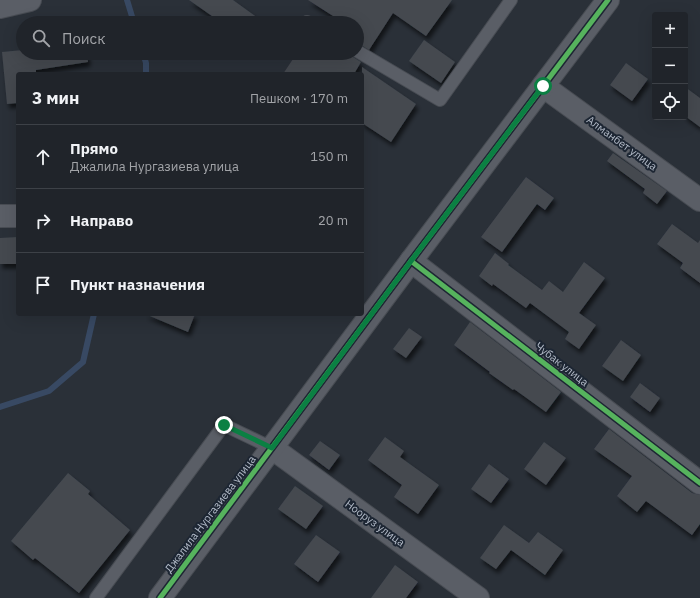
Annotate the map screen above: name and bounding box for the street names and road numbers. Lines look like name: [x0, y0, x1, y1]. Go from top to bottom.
street label: Алманбет улица: [584, 113, 660, 173]
street label: Чубак улица: [533, 339, 592, 389]
street label: Джалила Нургазиева улица: [161, 453, 259, 575]
street label: Нооруз улица: [342, 497, 408, 549]

